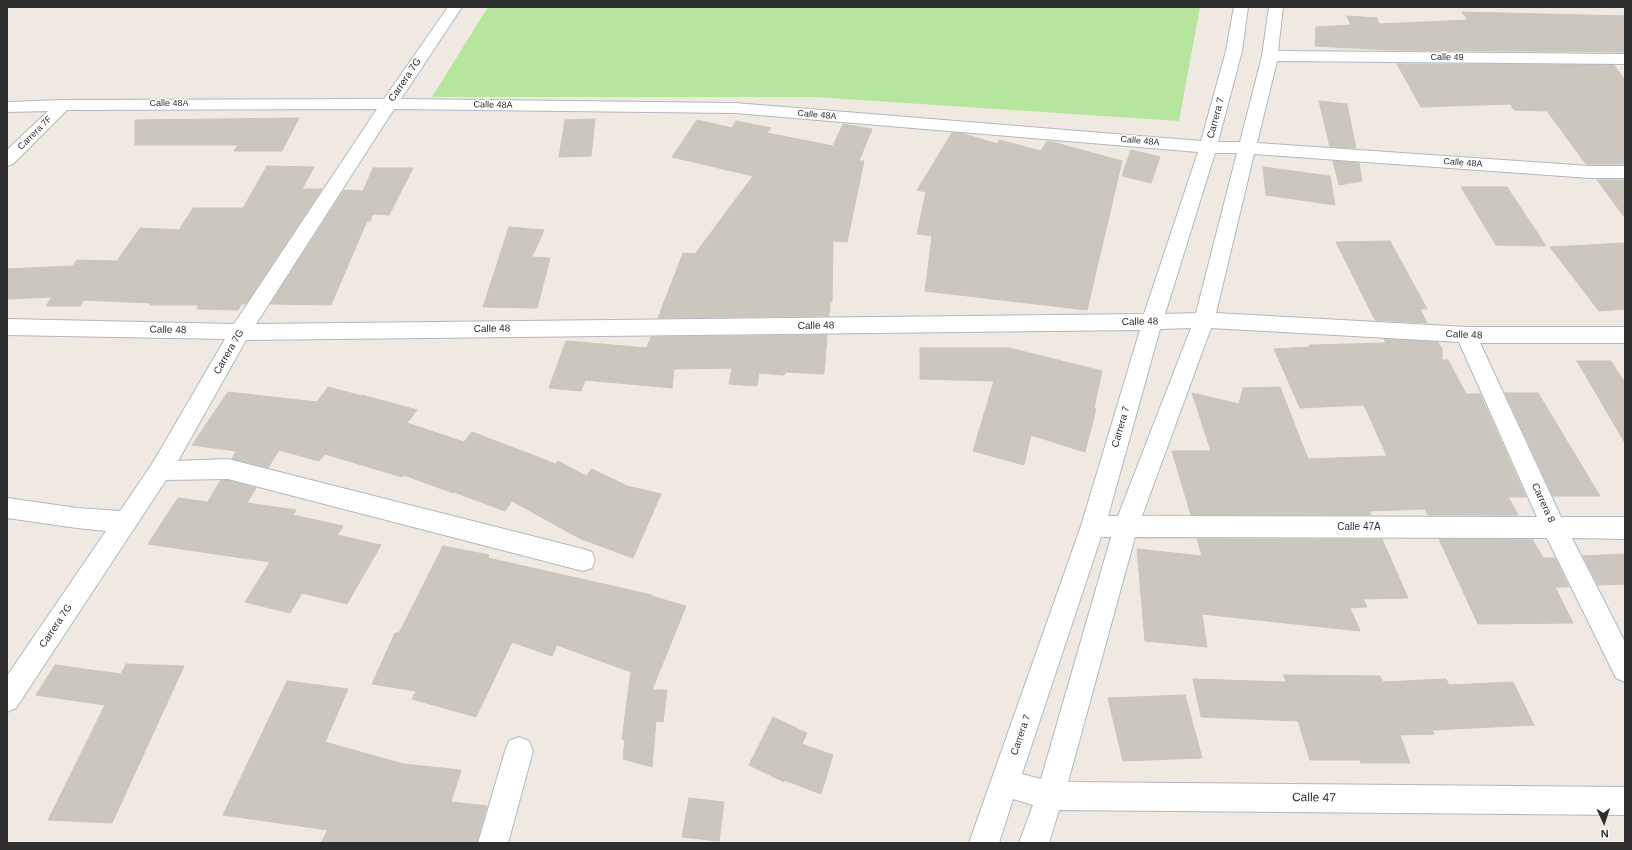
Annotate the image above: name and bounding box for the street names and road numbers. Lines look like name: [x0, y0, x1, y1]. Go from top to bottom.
street label: Calle 49: [1430, 53, 1464, 63]
street label: Carrera 7G: [386, 56, 424, 104]
street label: Carrera 7: [1205, 96, 1227, 140]
street label: Calle 48A: [149, 99, 189, 109]
street label: Calle 48A: [473, 99, 513, 111]
street label: Calle 48A: [797, 108, 837, 122]
street label: Carrera 7F: [16, 114, 54, 152]
street label: Calle 48A: [1120, 134, 1160, 148]
street label: Calle 48A: [1443, 156, 1483, 170]
street label: Calle 48: [1122, 316, 1158, 328]
street label: Calle 48: [798, 320, 834, 332]
street label: Calle 48: [474, 323, 510, 335]
street label: Calle 48: [150, 324, 186, 336]
street label: Carrera 7G: [211, 327, 247, 377]
street label: Calle 48: [1445, 328, 1483, 342]
street label: Carrera 7: [1109, 405, 1133, 449]
street label: Carrera 8: [1529, 481, 1557, 525]
street label: Calle 47A: [1337, 521, 1381, 533]
street label: Carrera 7G: [37, 602, 75, 650]
street label: Carrera 7: [1008, 713, 1034, 757]
street label: Calle 47: [1292, 790, 1336, 806]

